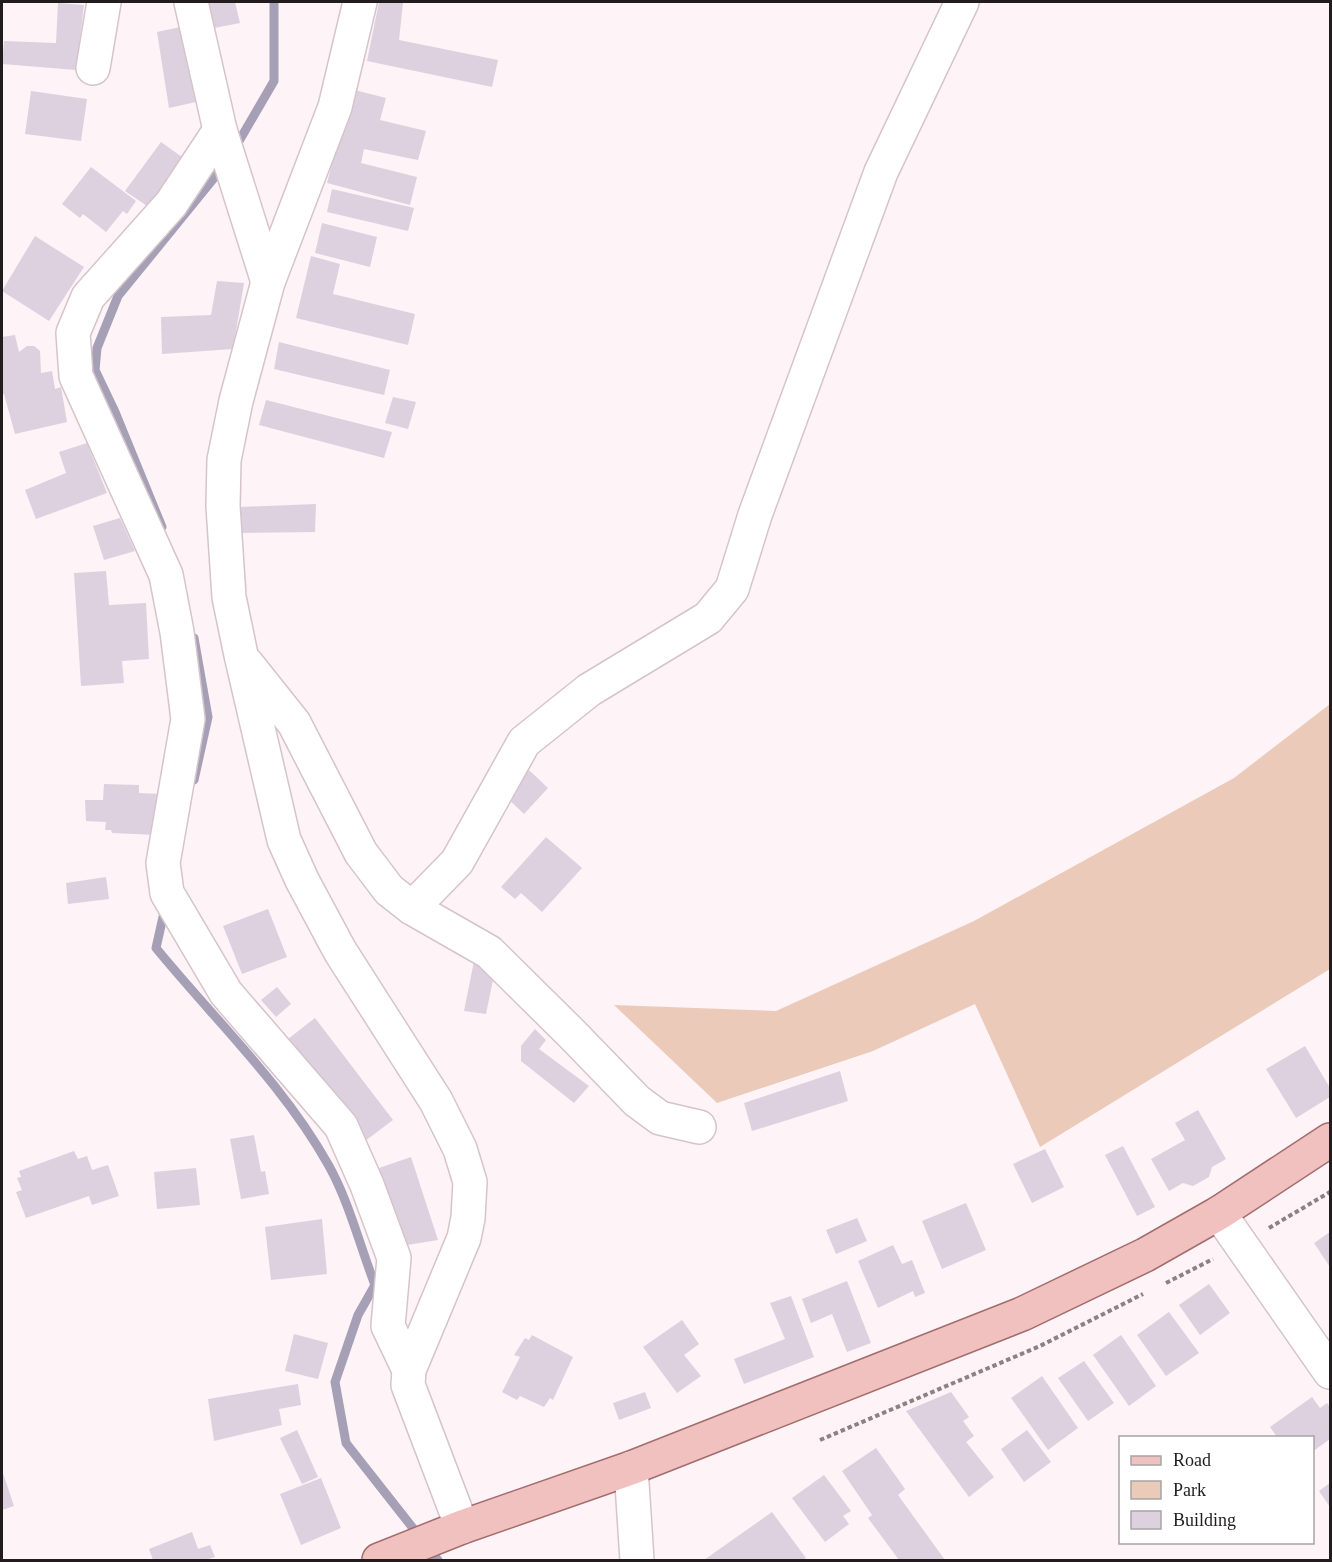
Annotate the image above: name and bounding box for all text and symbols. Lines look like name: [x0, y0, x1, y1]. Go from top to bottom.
legend: [1119, 1436, 1314, 1544]
text: Road: [1173, 1450, 1211, 1470]
text: Park: [1173, 1480, 1206, 1500]
text: Building: [1173, 1510, 1236, 1530]

